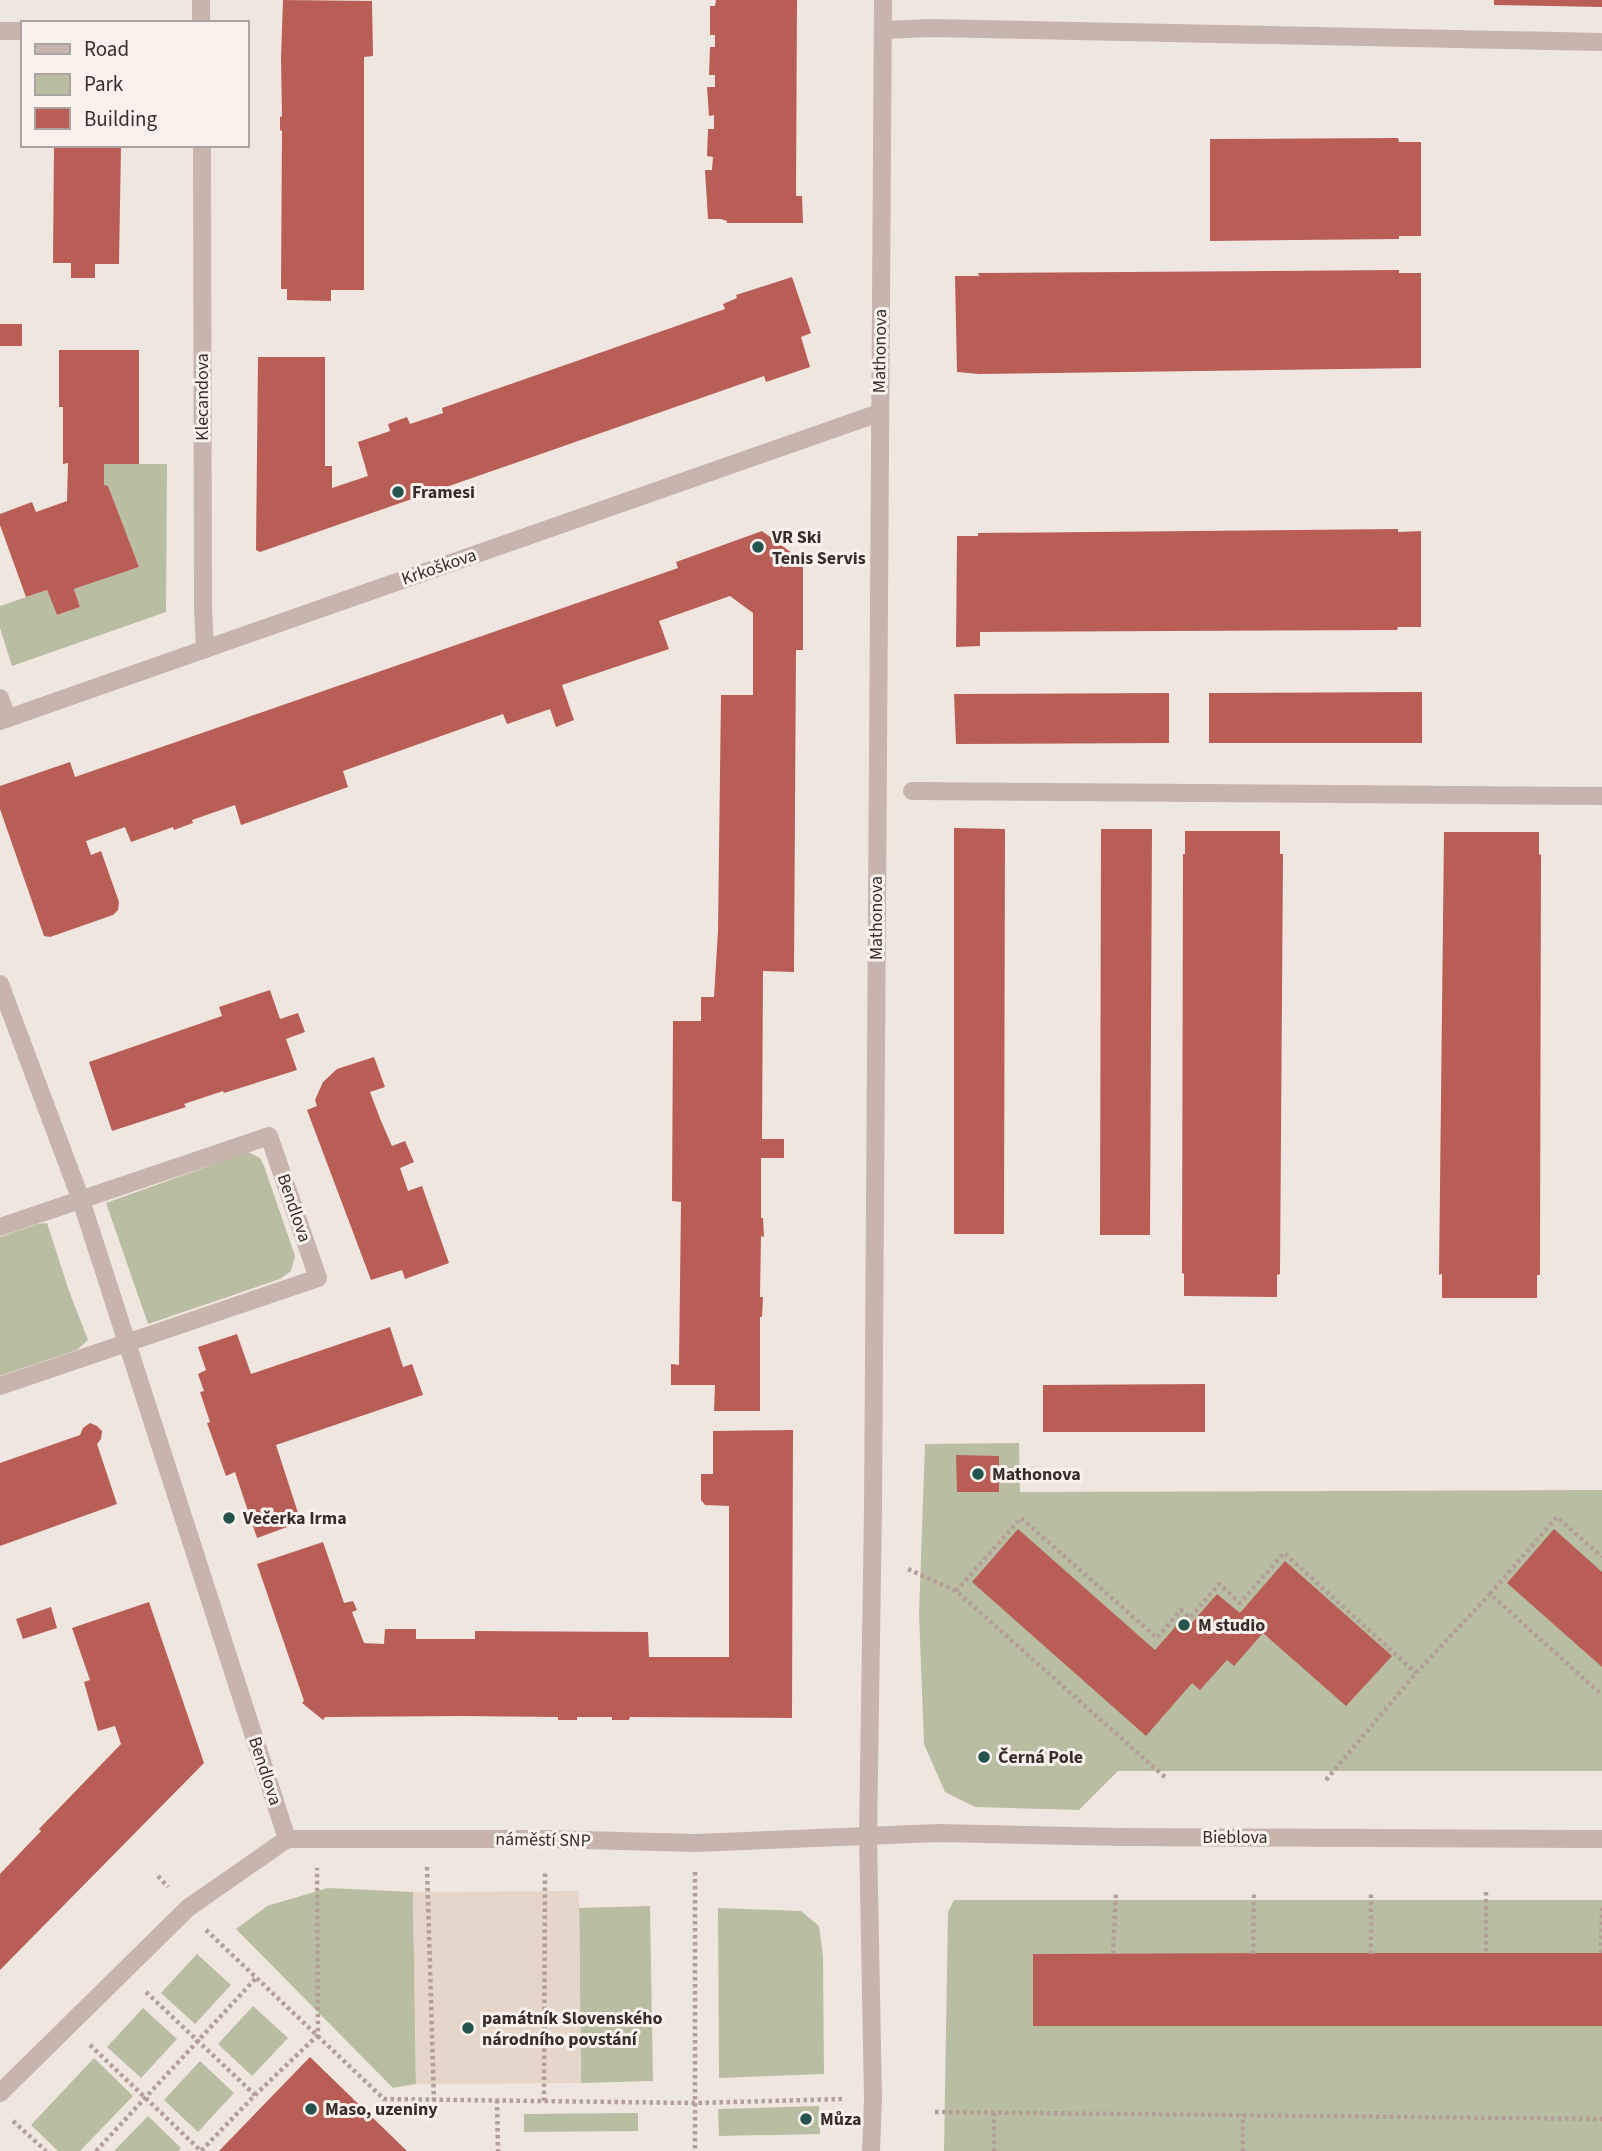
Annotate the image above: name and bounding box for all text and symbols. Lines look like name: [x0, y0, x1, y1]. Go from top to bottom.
legend: [21, 21, 248, 147]
text: Road: [84, 34, 129, 64]
text: Park: [84, 69, 124, 99]
text: Building: [84, 104, 158, 134]
street label: Mathonova: [867, 309, 893, 393]
street label: Klecandova: [190, 353, 215, 441]
place label: Framesi: [412, 480, 475, 505]
marker: Framesi: [390, 484, 406, 500]
place label: VR Ski Tenis Servis: [771, 525, 866, 571]
marker: VR Ski Tenis Servis: [750, 539, 766, 555]
street label: Krkoškova: [398, 542, 480, 592]
street label: Mathonova: [864, 876, 889, 960]
street label: Bendlova: [271, 1170, 317, 1246]
place label: Mathonova: [992, 1462, 1081, 1487]
marker: Mathonova: [970, 1466, 986, 1482]
place label: Večerka Irma: [242, 1506, 347, 1531]
marker: Večerka Irma: [221, 1510, 237, 1526]
place label: M studio: [1198, 1613, 1265, 1638]
marker: M studio: [1176, 1617, 1192, 1633]
street label: Bendlova: [242, 1733, 288, 1809]
place label: Černá Pole: [998, 1745, 1083, 1770]
marker: Černá Pole: [976, 1749, 992, 1765]
street label: Bieblova: [1202, 1825, 1268, 1850]
street label: náměstí SNP: [495, 1827, 591, 1853]
place label: památník Slovenského národního povstání: [482, 2006, 663, 2052]
marker: památník Slovenského národního povstání: [460, 2020, 476, 2036]
place label: Maso, uzeniny: [325, 2097, 438, 2122]
marker: Maso, uzeniny: [303, 2101, 319, 2117]
place label: Můza: [820, 2107, 861, 2132]
marker: Můza: [798, 2111, 814, 2127]

